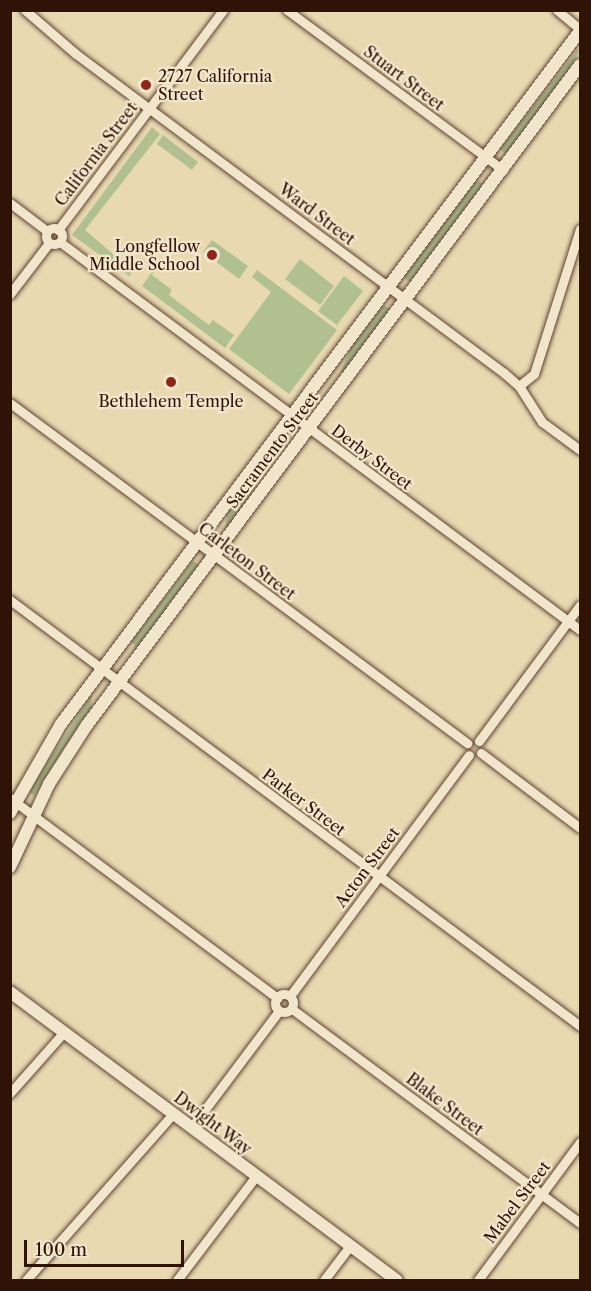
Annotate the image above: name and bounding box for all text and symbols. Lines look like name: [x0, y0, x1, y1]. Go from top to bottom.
street label: Stuart Street: [360, 42, 448, 114]
place label: 2727 California Street: [158, 66, 272, 104]
marker: 2727 California Street: [139, 78, 153, 92]
street label: California Street: [51, 98, 141, 210]
street label: Ward Street: [275, 179, 359, 249]
place label: Longfellow Middle School: [89, 236, 200, 274]
marker: Longfellow Middle School: [205, 248, 219, 262]
marker: Bethlehem Temple: [164, 375, 178, 389]
street label: Sacramento Street: [222, 388, 322, 512]
place label: Bethlehem Temple: [98, 391, 244, 411]
street label: Derby Street: [328, 420, 416, 494]
street label: Carleton Street: [195, 518, 299, 604]
street label: Parker Street: [259, 764, 349, 840]
street label: Acton Street: [331, 823, 403, 911]
street label: Blake Street: [403, 1069, 487, 1139]
street label: Dwight Way: [170, 1088, 256, 1158]
street label: Mabel Street: [480, 1157, 554, 1247]
scale bar: [27, 1228, 188, 1266]
text: 100 m: [35, 1239, 87, 1261]

